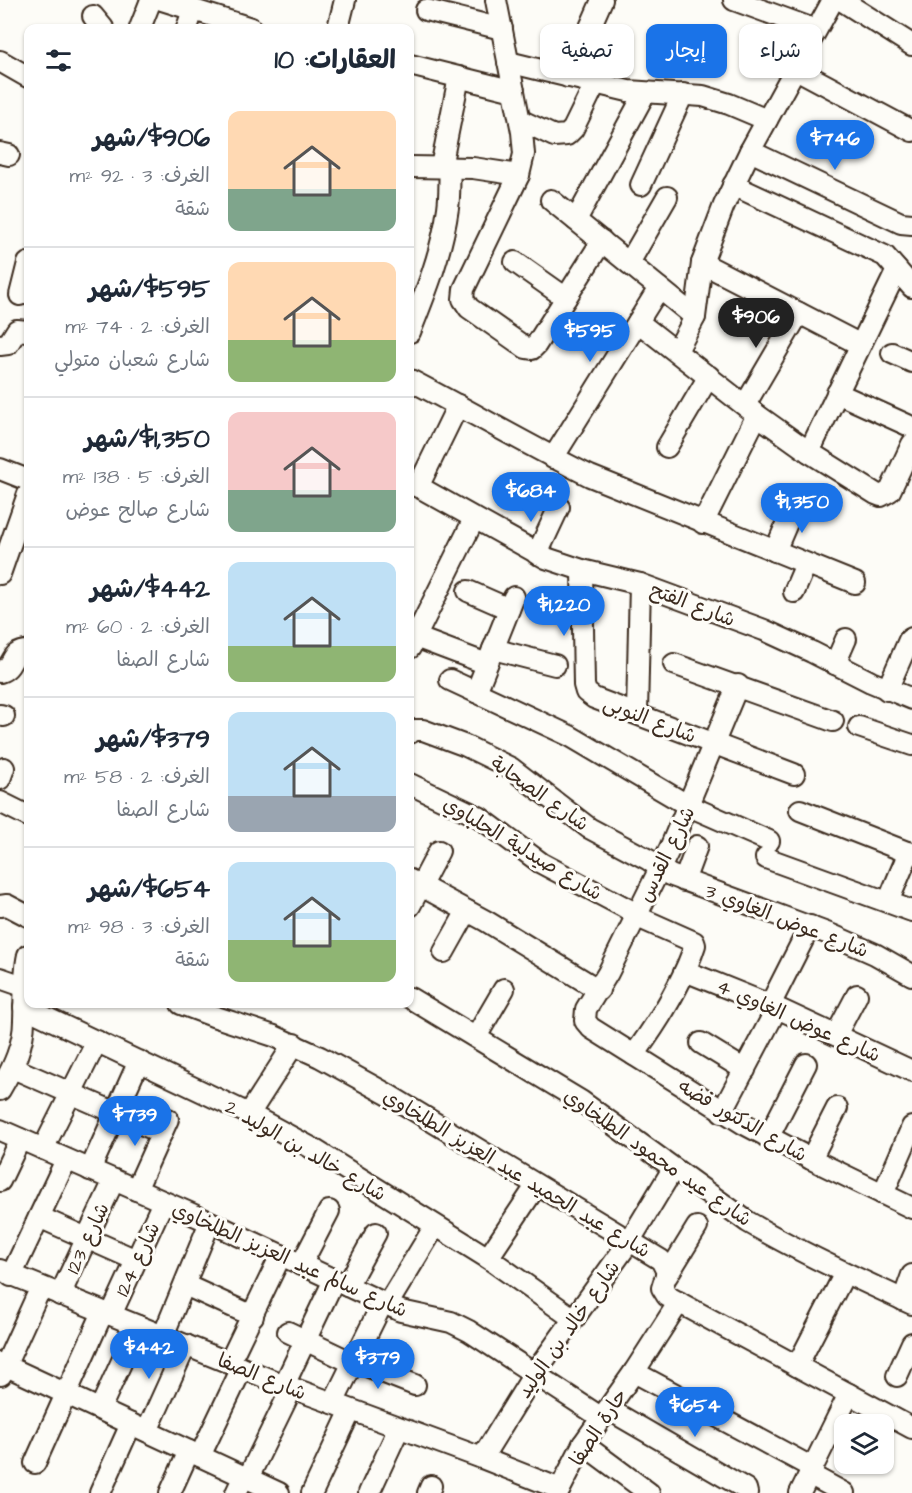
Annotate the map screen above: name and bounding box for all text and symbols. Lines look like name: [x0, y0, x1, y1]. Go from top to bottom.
chip: تصفية: [540, 24, 634, 78]
chip: إيجار: [646, 24, 727, 78]
chip: شراء: [739, 24, 822, 78]
text: العقارات: 10: [274, 42, 396, 78]
icon: filters: [42, 44, 75, 77]
text: $906/شهر: [93, 120, 210, 156]
pin: $746: [799, 120, 871, 171]
text: $746: [810, 125, 860, 153]
icon: home: [276, 135, 348, 207]
text: الغرف: 3 · 92 m²: [70, 162, 210, 190]
text: شقة: [175, 195, 210, 223]
text: $595/شهر: [89, 271, 210, 307]
icon: home: [276, 286, 348, 358]
pin: $906: [720, 298, 792, 349]
text: $906: [732, 303, 780, 331]
pin: $595: [554, 312, 626, 363]
text: الغرف: 2 · 74 m²: [65, 313, 210, 341]
text: $595: [565, 317, 615, 345]
text: شارع شعبان متولي: [54, 346, 210, 374]
text: $1,350/شهر: [84, 421, 210, 457]
icon: home: [276, 436, 348, 508]
text: الغرف: 5 · 138 m²: [63, 463, 210, 491]
pin: $684: [495, 472, 567, 523]
text: $684: [506, 477, 556, 505]
pin: $1,350: [753, 483, 851, 534]
text: $1,350: [775, 488, 829, 516]
text: شارع صالح عوض: [66, 496, 210, 524]
text: $442/شهر: [90, 571, 210, 607]
street label: شارع الفتح: [646, 576, 739, 634]
icon: home: [276, 586, 348, 658]
pin: $1,220: [515, 586, 613, 637]
text: $1,220: [538, 591, 590, 619]
text: الغرف: 2 · 60 m²: [66, 613, 210, 641]
text: شارع الصفا: [116, 646, 210, 674]
street label: شارع النوبى: [599, 689, 700, 750]
text: $379/شهر: [96, 721, 210, 757]
icon: home: [276, 736, 348, 808]
street label: شارع الصحابة: [485, 750, 594, 838]
text: الغرف: 2 · 58 m²: [64, 763, 210, 791]
street label: شارع صيدلية الحلباوي: [438, 790, 607, 908]
text: شارع الصفا: [116, 796, 210, 824]
street label: شارع القدس: [632, 802, 702, 907]
text: $654/شهر: [88, 871, 210, 907]
street label: شارع عوض الغاوي 3: [701, 877, 872, 965]
icon: home: [276, 886, 348, 958]
text: الغرف: 3 · 98 m²: [68, 913, 210, 941]
text: شقة: [175, 946, 210, 974]
street label: شارع عوض الغاوي 4: [712, 972, 885, 1070]
street label: شارع الدكتور فضه: [673, 1073, 812, 1169]
street label: شارع عيد محمود الطلخاوي: [558, 1082, 757, 1233]
street label: شارع عبد الحميد عبد العزيز الطلخاوي: [377, 1083, 656, 1265]
street label: شارع خالد بن الوليد 2: [220, 1093, 391, 1208]
pin: $739: [99, 1096, 171, 1147]
text: $739: [113, 1101, 158, 1129]
street label: شارع سالم عبد العزيز الطلخاوي: [167, 1195, 412, 1325]
street label: شارع 123: [59, 1198, 117, 1279]
street label: شارع 124: [109, 1218, 167, 1301]
street label: شارع خالد بن الوليد: [511, 1255, 627, 1404]
pin: $442: [113, 1329, 185, 1380]
text: $442: [124, 1334, 174, 1362]
pin: $379: [342, 1339, 414, 1390]
text: $379: [356, 1344, 401, 1372]
street label: شارع الصفا: [213, 1346, 310, 1407]
street label: حارة الصفا: [563, 1383, 634, 1472]
pin: $654: [659, 1387, 731, 1438]
text: $654: [669, 1392, 721, 1420]
map controls: [834, 1414, 894, 1474]
button: layers: [834, 1414, 894, 1474]

